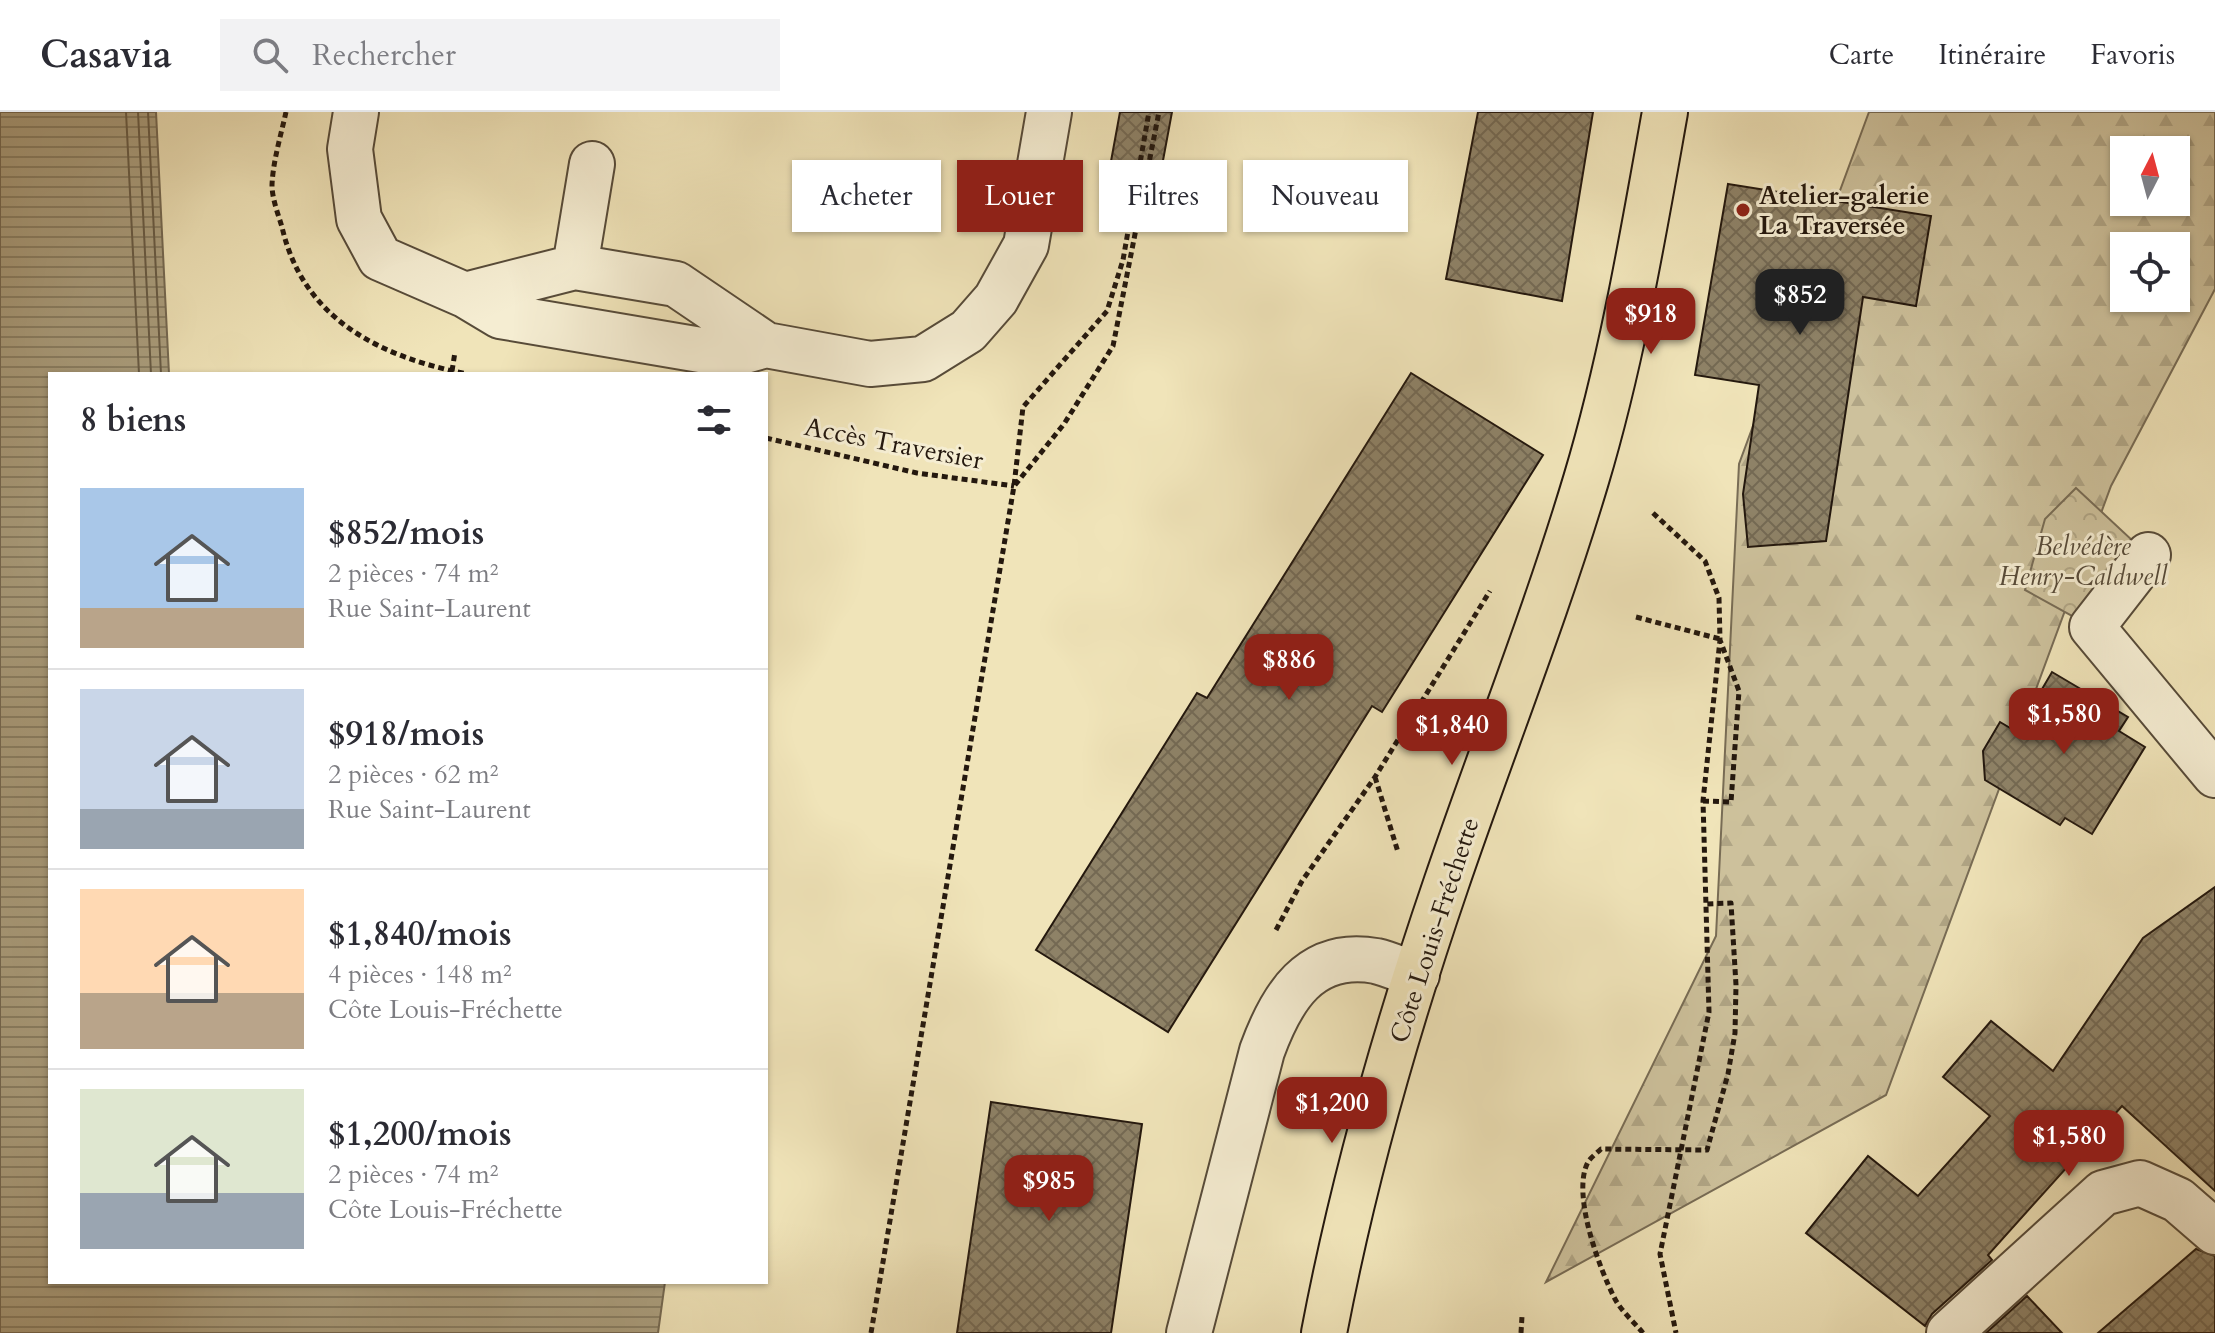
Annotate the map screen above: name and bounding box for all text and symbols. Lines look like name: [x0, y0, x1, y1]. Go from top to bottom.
search box: [220, 19, 780, 91]
text: Casavia: [40, 29, 172, 81]
icon: search: [248, 33, 292, 77]
text: Rechercher: [312, 35, 456, 76]
text: Carte: [1829, 36, 1894, 74]
text: Itinéraire: [1938, 36, 2046, 74]
text: Favoris: [2090, 36, 2175, 74]
north arrow: [2110, 136, 2190, 216]
map controls: [2110, 136, 2190, 312]
chip: Acheter: [792, 160, 941, 232]
chip: Louer: [957, 160, 1083, 232]
chip: Filtres: [1099, 160, 1227, 232]
chip: Nouveau: [1243, 160, 1408, 232]
place label: Atelier-galerie La Traversée: [1759, 178, 1930, 243]
marker: Atelier-galerie La Traversée: [1734, 201, 1752, 219]
button: locate: [2110, 232, 2190, 312]
pin: $852: [1753, 269, 1847, 337]
text: $852: [1773, 277, 1827, 312]
pin: $918: [1604, 288, 1698, 356]
text: $918: [1624, 296, 1678, 331]
text: 8 biens: [80, 397, 186, 443]
icon: filters: [692, 398, 736, 442]
street label: Accès Traversier: [802, 409, 987, 478]
text: $852/mois: [328, 510, 484, 556]
icon: home: [144, 520, 240, 616]
park label: Belvédère Henry-Caldwell: [1999, 529, 2168, 594]
text: 2 pièces · 74 m²: [328, 556, 499, 591]
text: Rue Saint-Laurent: [328, 591, 531, 626]
pin: $886: [1242, 634, 1336, 702]
text: $886: [1262, 642, 1316, 677]
pin: $1,580: [1999, 688, 2129, 756]
text: $1,580: [2027, 696, 2101, 731]
pin: $1,840: [1387, 699, 1517, 767]
text: $1,840: [1415, 707, 1489, 742]
text: $918/mois: [328, 711, 484, 757]
icon: home: [144, 721, 240, 817]
text: 2 pièces · 62 m²: [328, 757, 499, 792]
text: Rue Saint-Laurent: [328, 792, 531, 827]
street label: Côte Louis-Fréchette: [1382, 813, 1487, 1047]
text: $1,840/mois: [328, 911, 512, 957]
icon: home: [144, 921, 240, 1017]
text: 4 pièces · 148 m²: [328, 957, 512, 992]
text: Côte Louis-Fréchette: [328, 992, 563, 1027]
pin: $1,200: [1267, 1077, 1397, 1145]
text: $1,200: [1295, 1085, 1369, 1120]
pin: $1,580: [2004, 1110, 2134, 1178]
text: $1,200/mois: [328, 1111, 512, 1157]
text: $1,580: [2032, 1118, 2106, 1153]
icon: home: [144, 1121, 240, 1217]
pin: $985: [1002, 1155, 1096, 1223]
text: 2 pièces · 74 m²: [328, 1157, 499, 1192]
text: $985: [1022, 1163, 1076, 1198]
text: Côte Louis-Fréchette: [328, 1192, 563, 1227]

